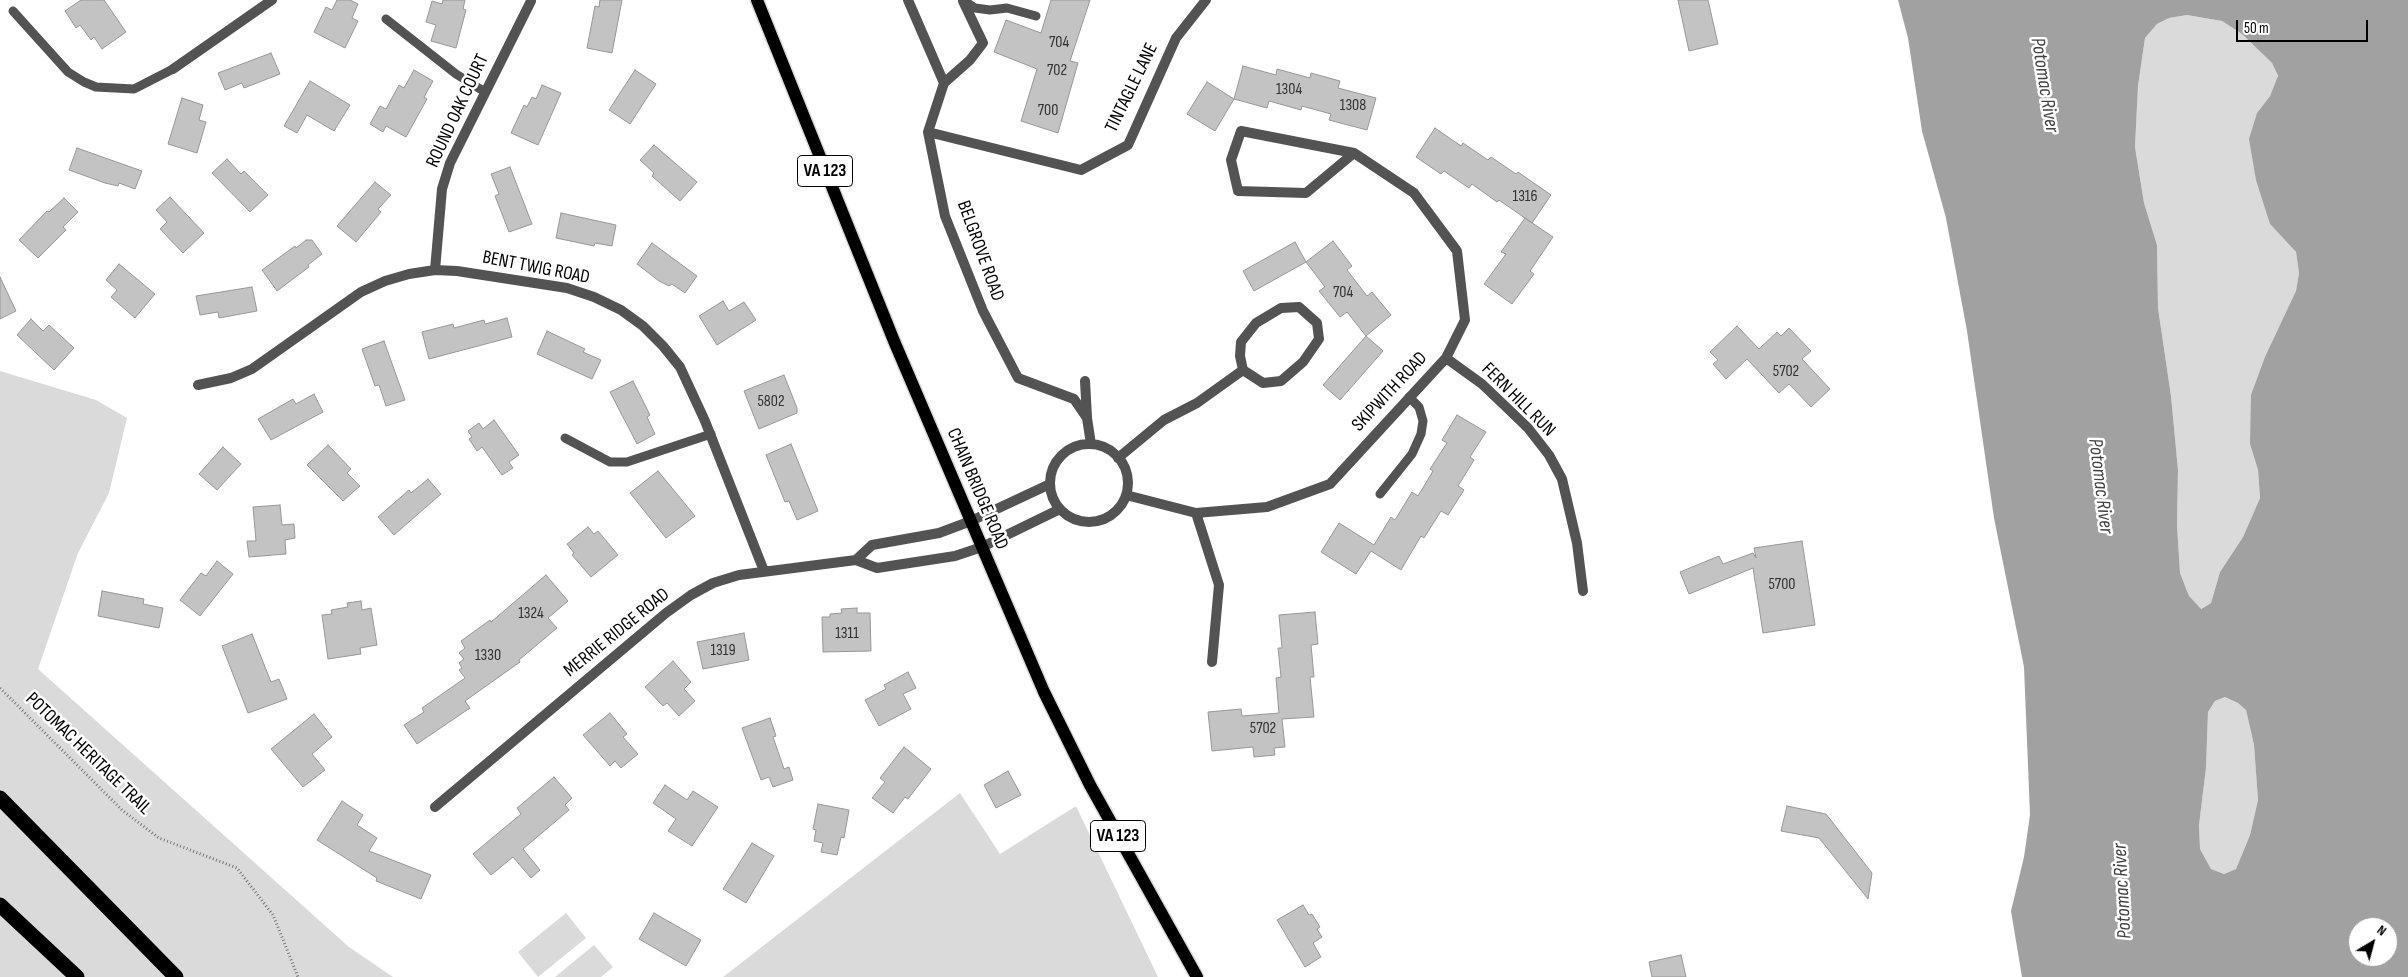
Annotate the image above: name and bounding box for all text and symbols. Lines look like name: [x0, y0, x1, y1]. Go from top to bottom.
scale bar: [2238, 10, 2370, 42]
text: 50 m: [2244, 19, 2269, 38]
house number: 704: [1049, 33, 1069, 53]
water label: Potomac River: [2025, 36, 2063, 134]
street label: TINTAGLE LANE: [1101, 40, 1163, 136]
street label: ROUND OAK COURT: [422, 51, 494, 171]
house number: 702: [1047, 61, 1067, 81]
house number: 1304: [1276, 80, 1302, 100]
house number: 1308: [1340, 96, 1366, 116]
house number: 700: [1038, 101, 1058, 121]
road number: VA 123: [798, 156, 852, 187]
house number: 1316: [1513, 187, 1537, 207]
street label: BELGROVE ROAD: [951, 198, 1009, 304]
street label: BENT TWIG ROAD: [480, 246, 592, 290]
house number: 704: [1333, 283, 1353, 303]
street label: SKIPWITH ROAD: [1347, 347, 1433, 437]
street label: FERN HILL RUN: [1476, 358, 1560, 442]
house number: 5702: [1773, 362, 1799, 382]
house number: 5802: [757, 392, 785, 412]
street label: CHAIN BRIDGE ROAD: [941, 425, 1013, 553]
water label: Potomac River: [2082, 437, 2118, 535]
house number: 5700: [1769, 575, 1795, 595]
street label: MERRIE RIDGE ROAD: [560, 584, 674, 682]
house number: 1324: [518, 604, 544, 624]
house number: 1311: [835, 624, 859, 644]
house number: 1319: [711, 641, 735, 661]
house number: 1330: [475, 646, 501, 666]
street label: POTOMAC HERITAGE TRAIL: [20, 688, 156, 820]
house number: 5702: [1250, 719, 1276, 739]
road number: VA 123: [1090, 820, 1146, 851]
water label: Potomac River: [2109, 843, 2137, 939]
north arrow: [2348, 917, 2398, 967]
text: N: [2374, 921, 2390, 939]

